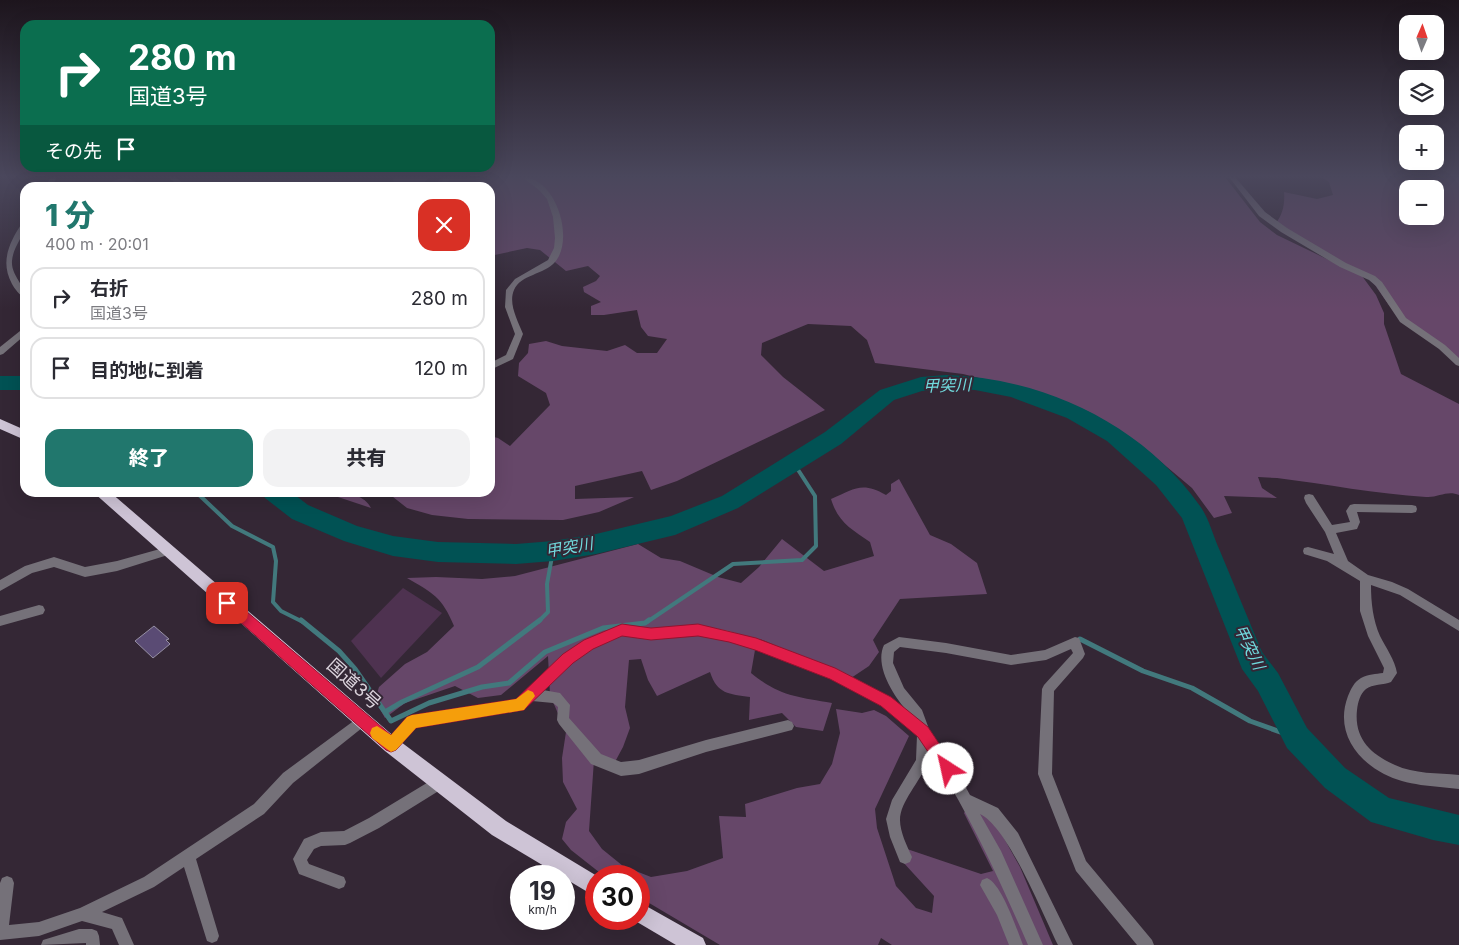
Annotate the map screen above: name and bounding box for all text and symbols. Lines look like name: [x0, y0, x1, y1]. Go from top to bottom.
north arrow: [1399, 15, 1444, 60]
map controls: [1399, 15, 1444, 225]
text: 280 m: [128, 36, 237, 78]
icon: right: [45, 40, 110, 105]
button: layers: [1399, 70, 1444, 115]
text: 国道3号: [128, 83, 208, 109]
button: +: [1399, 125, 1444, 170]
icon: arrive: [112, 135, 140, 163]
text: その先: [45, 140, 102, 163]
button: −: [1399, 180, 1444, 225]
text: 1 分: [45, 197, 95, 233]
button: close: [418, 199, 470, 251]
text: 400 m · 20:01: [45, 234, 149, 254]
text: 右折: [90, 277, 128, 300]
icon: right: [47, 284, 75, 312]
text: 280 m: [411, 287, 468, 310]
text: 国道3号: [90, 303, 148, 323]
icon: arrive: [47, 354, 75, 382]
text: 120 m: [415, 357, 468, 380]
text: 目的地に到着: [90, 359, 204, 382]
water label: 甲突川: [923, 374, 973, 396]
button: 終了: [45, 429, 253, 487]
button: 共有: [263, 429, 470, 487]
water label: 甲突川: [544, 533, 596, 561]
pin: [206, 582, 248, 624]
icon: arrive: [213, 589, 241, 617]
water label: 甲突川: [1230, 621, 1270, 675]
street label: 国道3号: [323, 654, 386, 713]
position arrow: [921, 742, 973, 794]
speed limit sign: 30: [585, 865, 650, 930]
text: 19: [529, 876, 556, 906]
text: km/h: [528, 902, 557, 917]

